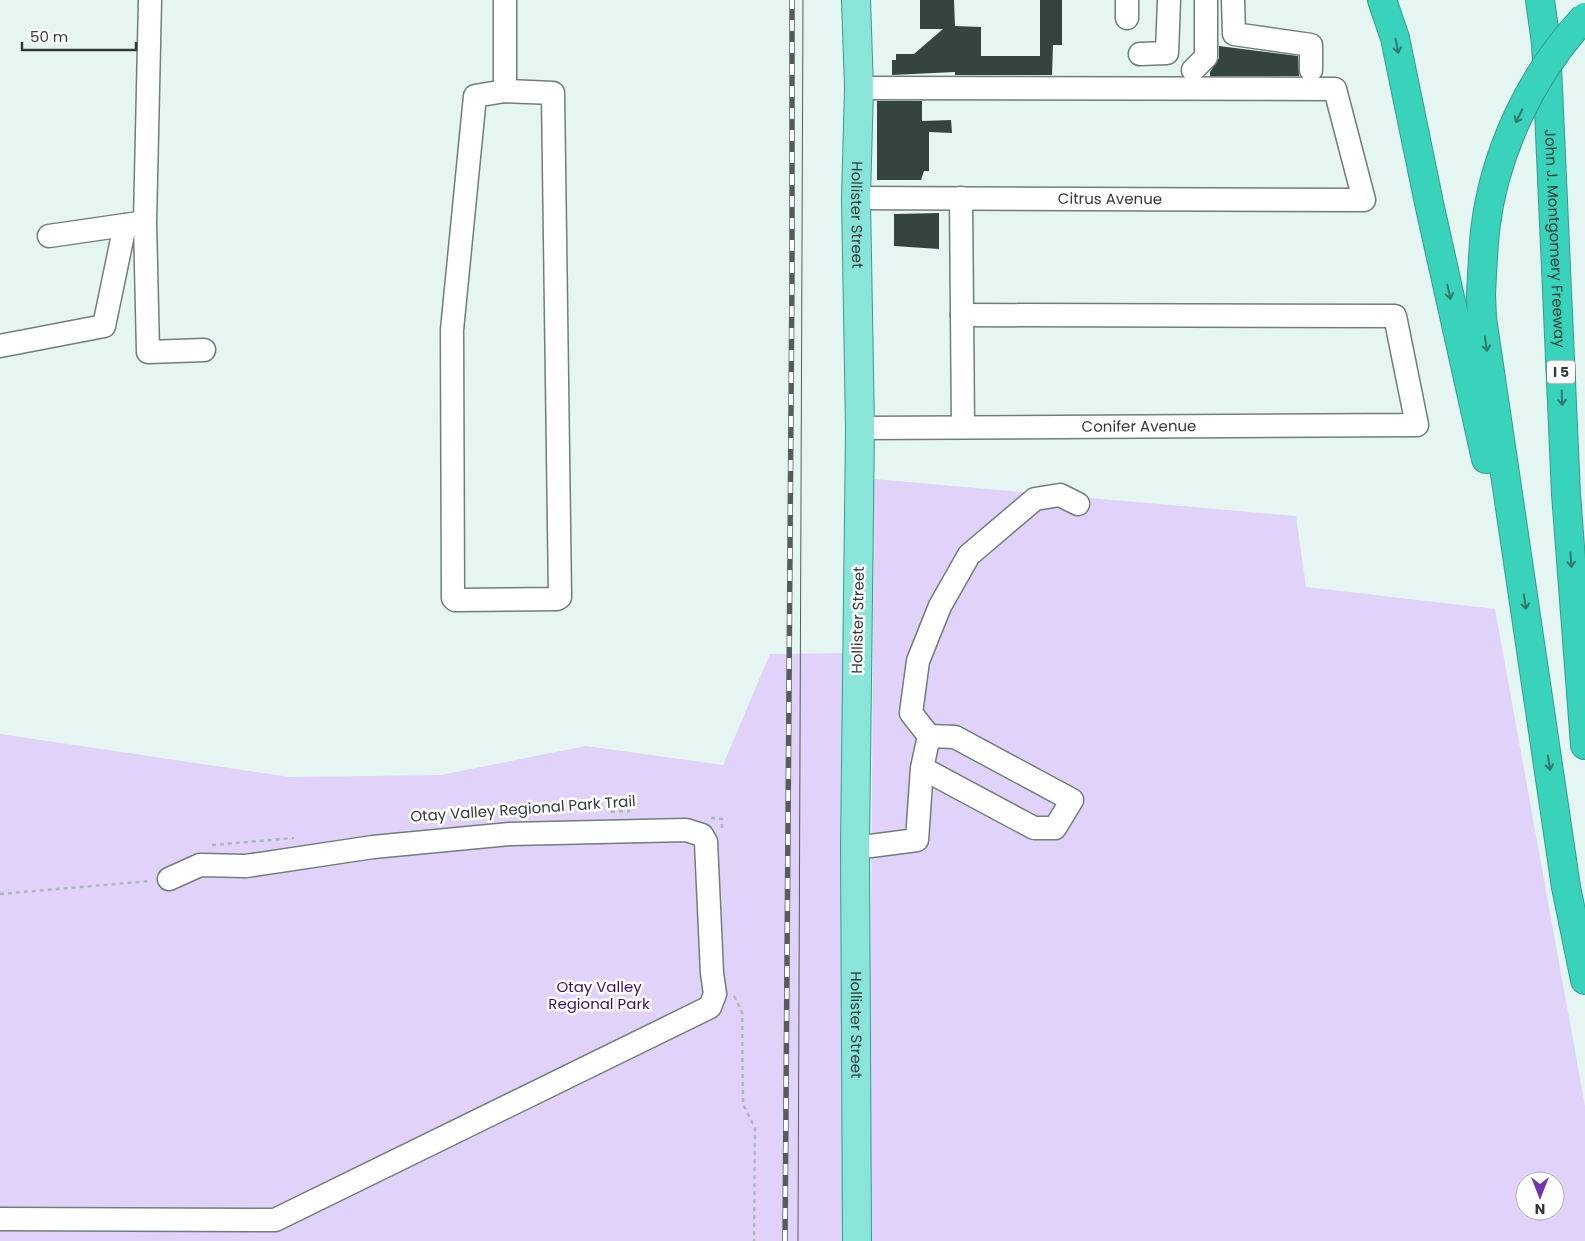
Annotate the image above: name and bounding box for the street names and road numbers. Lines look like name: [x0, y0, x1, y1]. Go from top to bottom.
street label: John J. Montgomery Freeway: [1540, 129, 1571, 349]
street label: Hollister Street: [846, 161, 868, 269]
street label: Citrus Avenue: [1058, 188, 1162, 209]
road number: I 5: [1547, 361, 1575, 384]
street label: Conifer Avenue: [1082, 415, 1196, 437]
street label: Hollister Street: [846, 566, 869, 674]
street label: Otay Valley Regional Park Trail: [410, 790, 636, 827]
street label: Hollister Street: [846, 971, 867, 1079]

